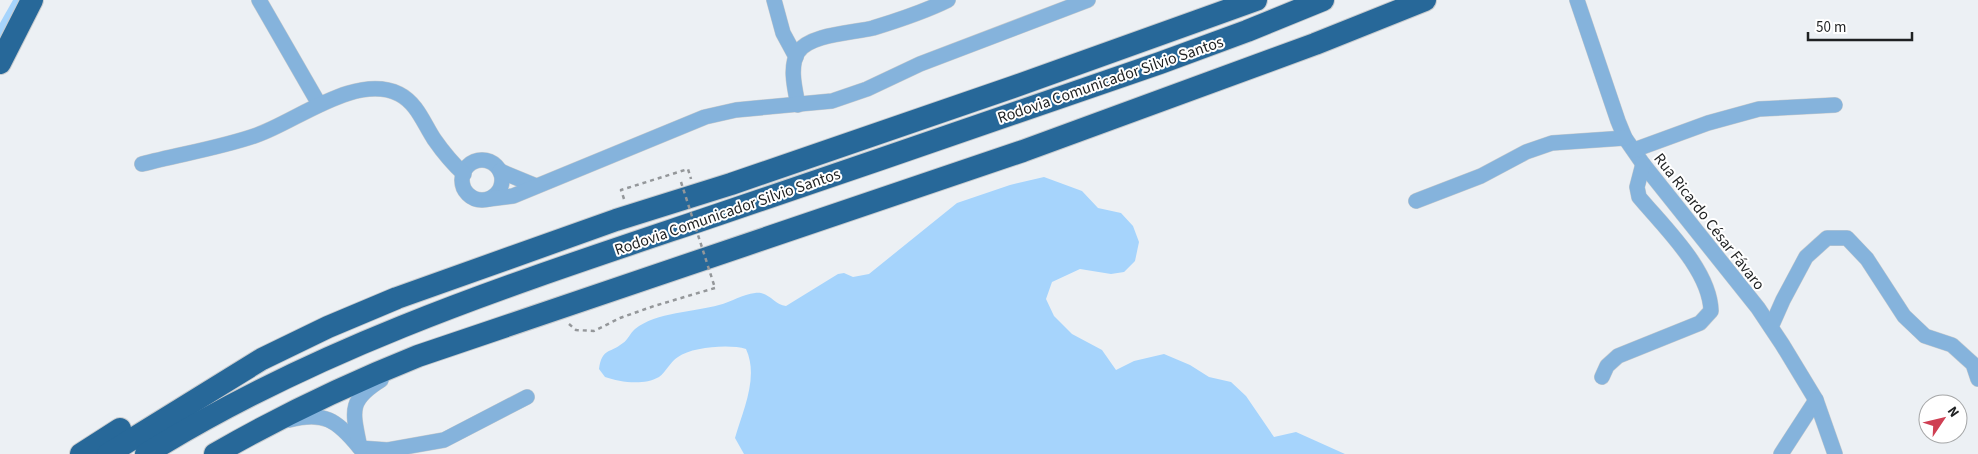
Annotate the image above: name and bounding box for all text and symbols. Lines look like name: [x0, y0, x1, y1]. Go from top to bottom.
scale bar: [1808, 10, 1912, 42]
text: 50 m: [1816, 17, 1846, 38]
street label: Rodovia Comunicador Silvio Santos: [994, 31, 1226, 129]
street label: Rua Ricardo César Fávaro: [1649, 148, 1770, 295]
street label: Rodovia Comunicador Silvio Santos: [611, 163, 843, 261]
north arrow: [1918, 394, 1968, 444]
text: N: [1942, 403, 1964, 422]

